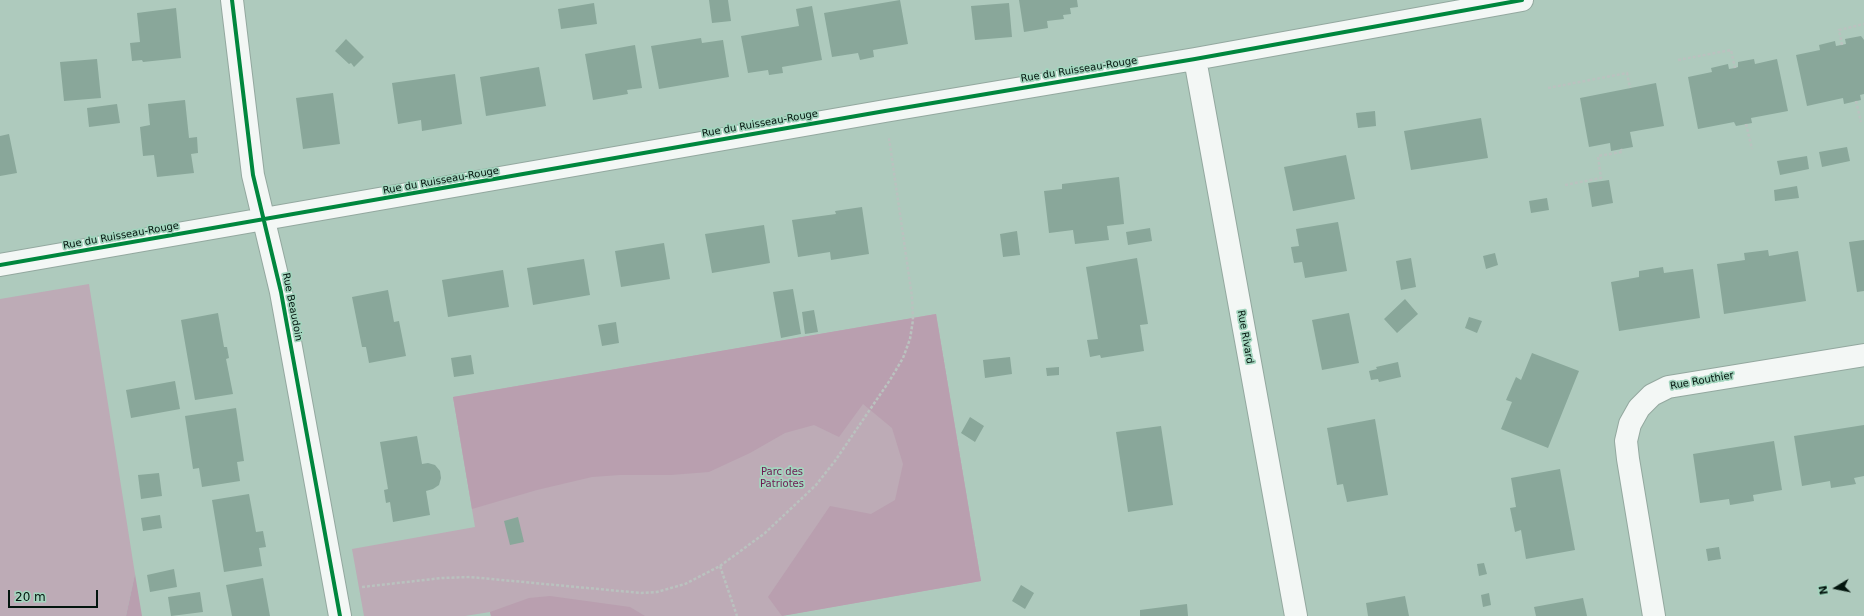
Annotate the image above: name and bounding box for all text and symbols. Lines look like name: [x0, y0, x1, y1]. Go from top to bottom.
street label: Rue du Ruisseau-Rouge: [1020, 55, 1138, 85]
street label: Rue du Ruisseau-Rouge: [701, 108, 819, 140]
street label: Rue du Ruisseau-Rouge: [382, 165, 500, 197]
street label: Rue du Ruisseau-Rouge: [62, 220, 180, 252]
street label: Rue Beaudoin: [280, 272, 304, 342]
street label: Rue Rivard: [1234, 309, 1256, 365]
street label: Rue Routhier: [1669, 369, 1735, 393]
park label: Parc des Patriotes: [760, 466, 804, 490]
north arrow: [1816, 568, 1856, 608]
scale bar: [10, 582, 100, 608]
text: N: [1816, 585, 1831, 596]
text: 20 m: [15, 590, 46, 604]

